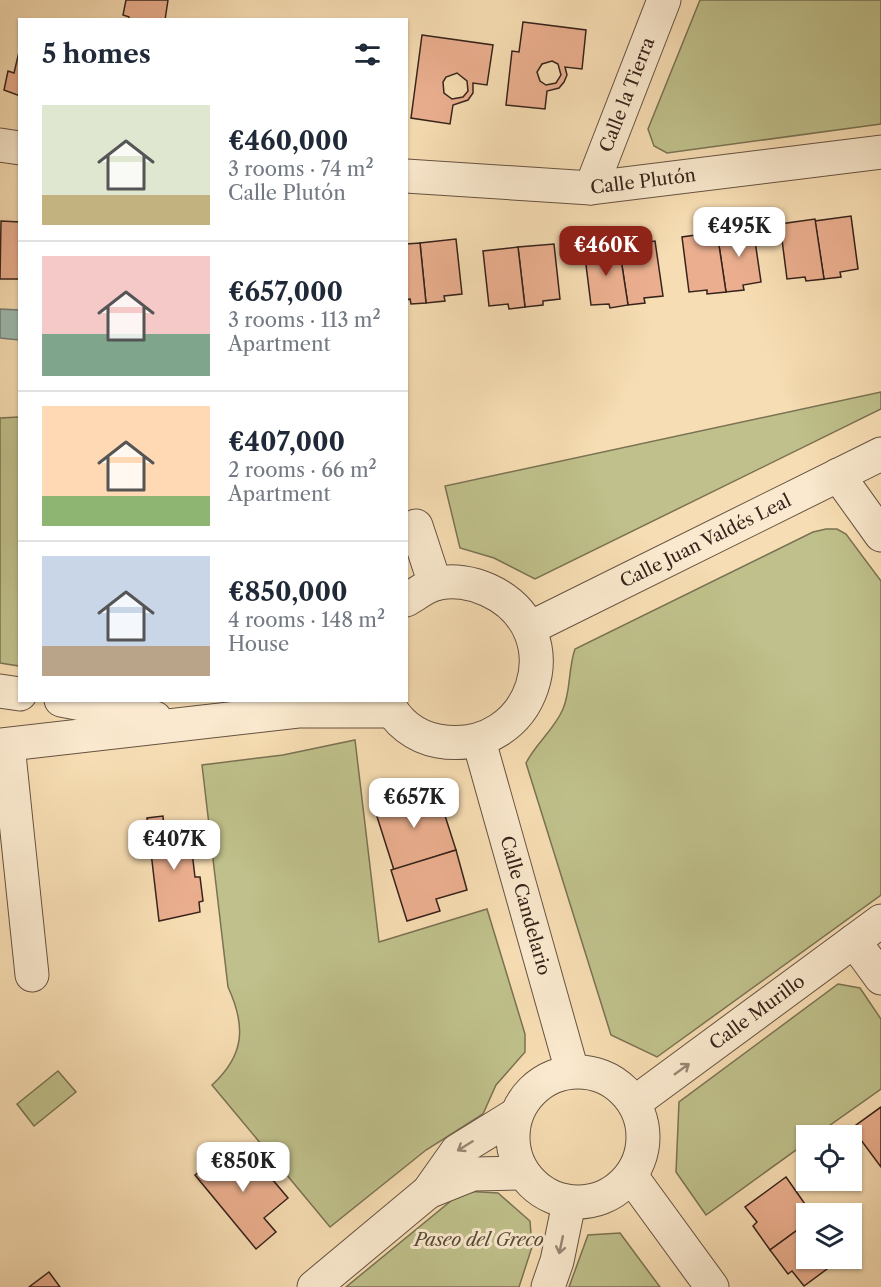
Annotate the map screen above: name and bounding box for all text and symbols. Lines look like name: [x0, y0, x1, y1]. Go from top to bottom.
street label: Calle la Tierra: [595, 34, 660, 155]
text: 5 homes: [42, 38, 151, 70]
icon: filters: [351, 38, 384, 71]
text: €460,000: [228, 125, 348, 157]
icon: home: [90, 129, 162, 201]
text: 3 rooms · 74 m²: [228, 157, 374, 181]
street label: Calle Plutón: [589, 164, 697, 199]
text: Calle Plutón: [228, 181, 346, 205]
pin: €495K: [697, 207, 781, 258]
text: €495K: [707, 214, 771, 238]
pin: €460K: [564, 226, 648, 277]
text: €460K: [573, 233, 639, 257]
text: €657,000: [228, 276, 343, 308]
icon: home: [90, 280, 162, 352]
text: 3 rooms · 113 m²: [228, 308, 381, 332]
text: Apartment: [228, 332, 331, 356]
text: €407,000: [228, 426, 345, 458]
icon: home: [90, 430, 162, 502]
text: 2 rooms · 66 m²: [228, 458, 377, 482]
text: Apartment: [228, 482, 331, 506]
street label: Calle Juan Valdés Leal: [617, 489, 795, 593]
text: €850,000: [228, 576, 348, 608]
icon: home: [90, 580, 162, 652]
text: 4 rooms · 148 m²: [228, 608, 385, 632]
text: House: [228, 632, 289, 656]
pin: €657K: [372, 778, 456, 829]
text: €657K: [383, 785, 445, 809]
pin: €407K: [132, 820, 216, 871]
text: €407K: [142, 827, 206, 851]
street label: Calle Candelario: [495, 833, 555, 978]
street label: Calle Murillo: [705, 970, 809, 1055]
one-way arrow: [673, 1063, 689, 1075]
map controls: [796, 1125, 862, 1269]
button: locate: [796, 1125, 862, 1191]
one-way arrow: [457, 1140, 474, 1152]
pin: €850K: [201, 1142, 285, 1193]
text: €850K: [211, 1149, 275, 1173]
button: layers: [796, 1203, 862, 1269]
park label: Paseo del Greco: [412, 1229, 544, 1251]
one-way arrow: [554, 1236, 566, 1255]

